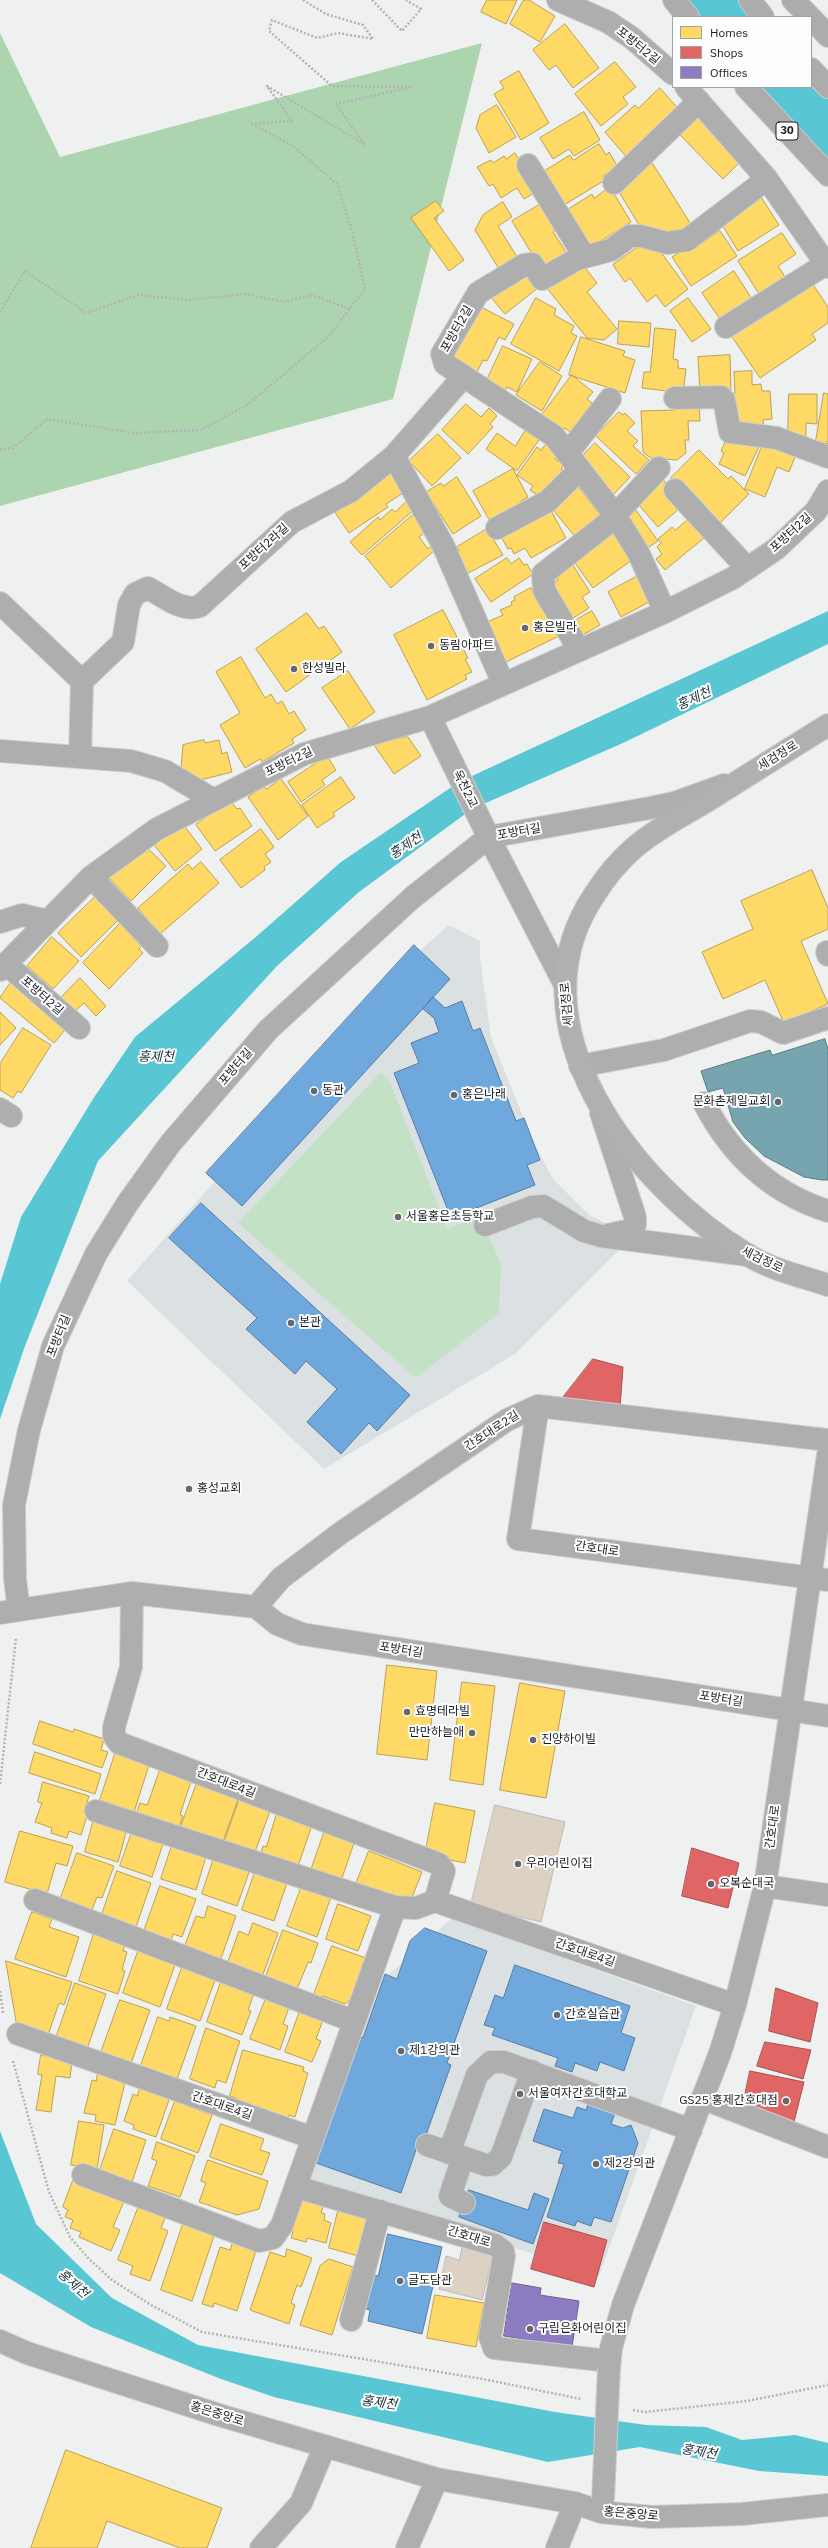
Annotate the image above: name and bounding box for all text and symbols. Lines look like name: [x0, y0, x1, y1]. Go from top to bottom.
legend: [672, 16, 812, 88]
street label: 포방터2길: [614, 24, 662, 68]
text: Homes: [710, 25, 748, 40]
text: Shops: [710, 45, 743, 60]
text: Offices: [710, 65, 748, 80]
road number: 30: [776, 122, 798, 140]
street label: 포방터2길: [438, 303, 476, 355]
street label: 포방터2길: [767, 510, 815, 556]
street label: 포방터2라길: [236, 521, 292, 573]
place label: 홍은빌라: [533, 621, 577, 635]
marker: 홍은빌라: [520, 623, 530, 633]
place label: 동림아파트: [439, 639, 494, 653]
marker: 동림아파트: [426, 641, 436, 651]
place label: 한성빌라: [302, 662, 346, 676]
marker: 한성빌라: [289, 664, 299, 674]
water label: 홍제천: [674, 684, 714, 714]
street label: 세검정로: [755, 738, 801, 774]
street label: 포방터2길: [263, 744, 315, 780]
street label: 옥천2교: [450, 768, 480, 810]
street label: 포방터길: [496, 821, 542, 843]
water label: 홍제천: [387, 830, 425, 862]
street label: 포방터2길: [18, 974, 66, 1018]
street label: 세검정로: [558, 981, 576, 1027]
street label: 포방터길: [216, 1046, 256, 1088]
water label: 홍제천: [138, 1049, 174, 1065]
place label: 동관: [322, 1084, 344, 1098]
marker: 동관: [309, 1086, 319, 1096]
place label: 홍은나래: [462, 1088, 506, 1102]
marker: 홍은나래: [449, 1090, 459, 1100]
place label: 문화촌제일교회: [693, 1095, 770, 1109]
marker: 문화촌제일교회: [773, 1097, 783, 1107]
place label: 서울홍은초등학교: [406, 1210, 494, 1224]
marker: 서울홍은초등학교: [393, 1212, 403, 1222]
street label: 세검정로: [739, 1244, 785, 1276]
street label: 포방터길: [44, 1313, 74, 1359]
place label: 본관: [299, 1316, 321, 1330]
marker: 본관: [286, 1318, 296, 1328]
street label: 간호대로2길: [462, 1408, 522, 1454]
place label: 홍성교회: [197, 1482, 241, 1496]
marker: 홍성교회: [184, 1484, 194, 1494]
street label: 간호대로: [574, 1539, 620, 1559]
street label: 포방터길: [378, 1639, 424, 1661]
street label: 포방터길: [698, 1688, 744, 1710]
place label: 효명테라빌: [415, 1705, 470, 1719]
marker: 효명테라빌: [402, 1707, 412, 1717]
place label: 만만하늘애: [409, 1726, 464, 1740]
marker: 만만하늘애: [467, 1728, 477, 1738]
place label: 진양하이빌: [541, 1733, 596, 1747]
marker: 진양하이빌: [528, 1735, 538, 1745]
street label: 간호대로4길: [194, 1765, 258, 1801]
street label: 간호대로: [763, 1804, 783, 1850]
place label: 우리어린이집: [526, 1857, 592, 1871]
marker: 우리어린이집: [513, 1859, 523, 1869]
place label: 오복순대국: [719, 1877, 774, 1891]
marker: 오복순대국: [706, 1879, 716, 1889]
street label: 간호대로4길: [553, 1936, 617, 1970]
place label: 간호실습관: [565, 2008, 620, 2022]
marker: 간호실습관: [552, 2010, 562, 2020]
place label: 제1강의관: [409, 2044, 460, 2058]
marker: 제1강의관: [396, 2046, 406, 2056]
place label: 서울여자간호대학교: [528, 2087, 627, 2101]
street label: 간호대로4길: [190, 2089, 254, 2123]
marker: 서울여자간호대학교: [515, 2089, 525, 2099]
place label: GS25 홍제간호대점: [679, 2094, 778, 2108]
marker: GS25 홍제간호대점: [781, 2096, 791, 2106]
place label: 제2강의관: [604, 2157, 655, 2171]
marker: 제2강의관: [591, 2159, 601, 2169]
street label: 간호대로: [446, 2224, 492, 2250]
water label: 홍제천: [54, 2266, 92, 2302]
place label: 글도담관: [408, 2274, 452, 2288]
marker: 글도담관: [395, 2276, 405, 2286]
place label: 구립은화어린이집: [538, 2322, 626, 2336]
marker: 구립은화어린이집: [525, 2324, 535, 2334]
water label: 홍제천: [360, 2393, 398, 2413]
street label: 홍은중앙로: [189, 2399, 245, 2429]
water label: 홍제천: [680, 2441, 718, 2463]
street label: 홍은중앙로: [603, 2504, 659, 2524]

